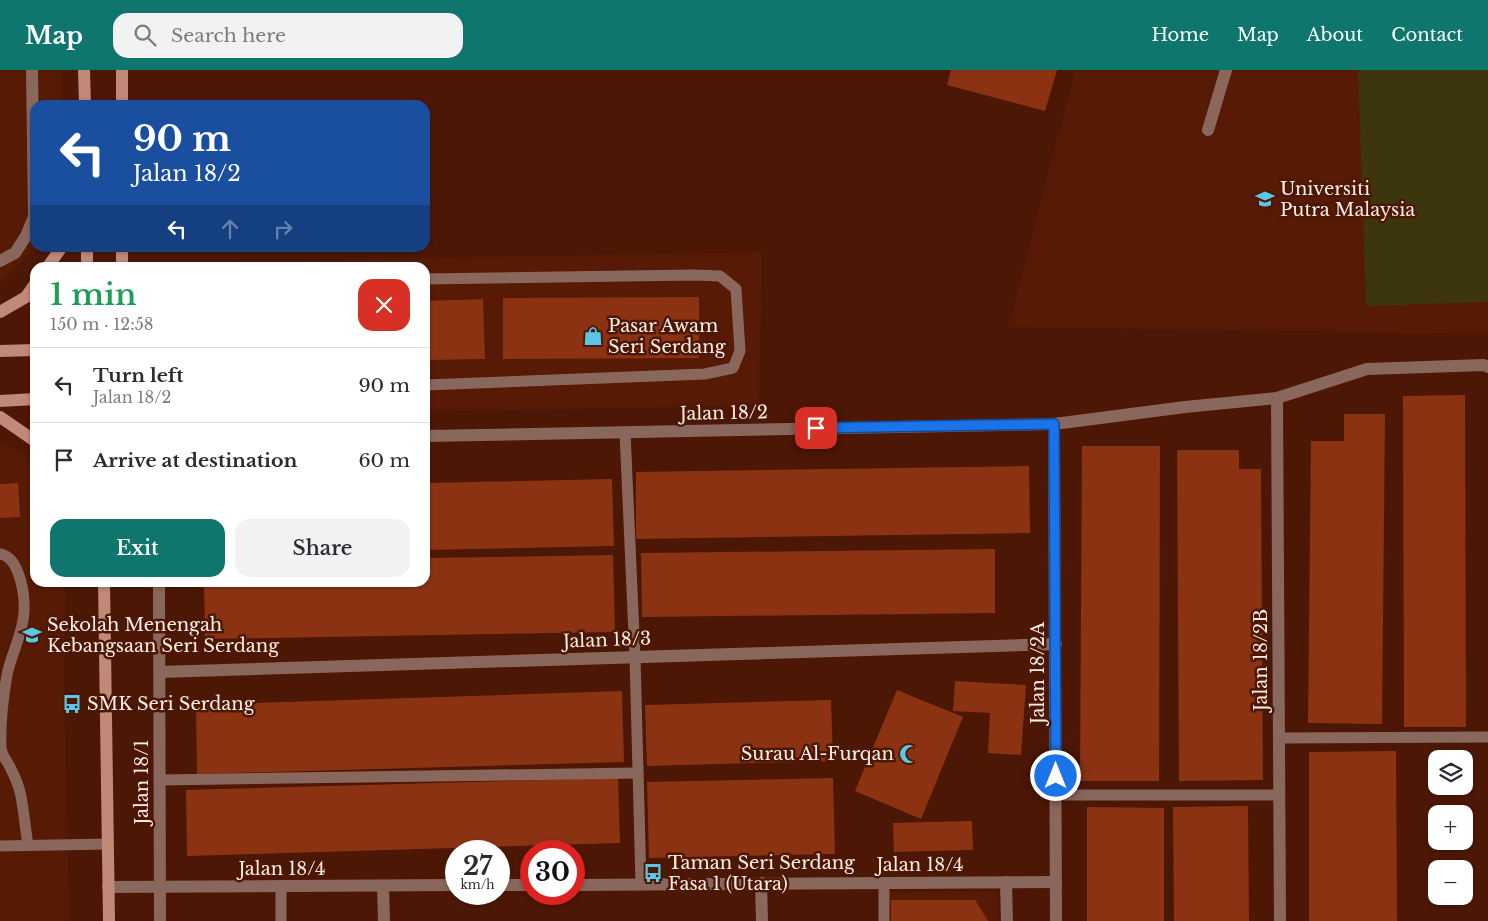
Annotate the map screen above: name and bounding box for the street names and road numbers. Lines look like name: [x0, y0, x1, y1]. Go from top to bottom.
street label: Jalan 18/2: [678, 401, 768, 425]
street label: Jalan 18/2B: [1250, 609, 1272, 713]
street label: Jalan 18/2A: [1027, 621, 1049, 726]
street label: Jalan 18/3: [561, 627, 651, 653]
street label: Jalan 18/1: [131, 739, 153, 827]
street label: Jalan 18/4: [874, 854, 964, 876]
street label: Jalan 18/4: [236, 858, 326, 880]

